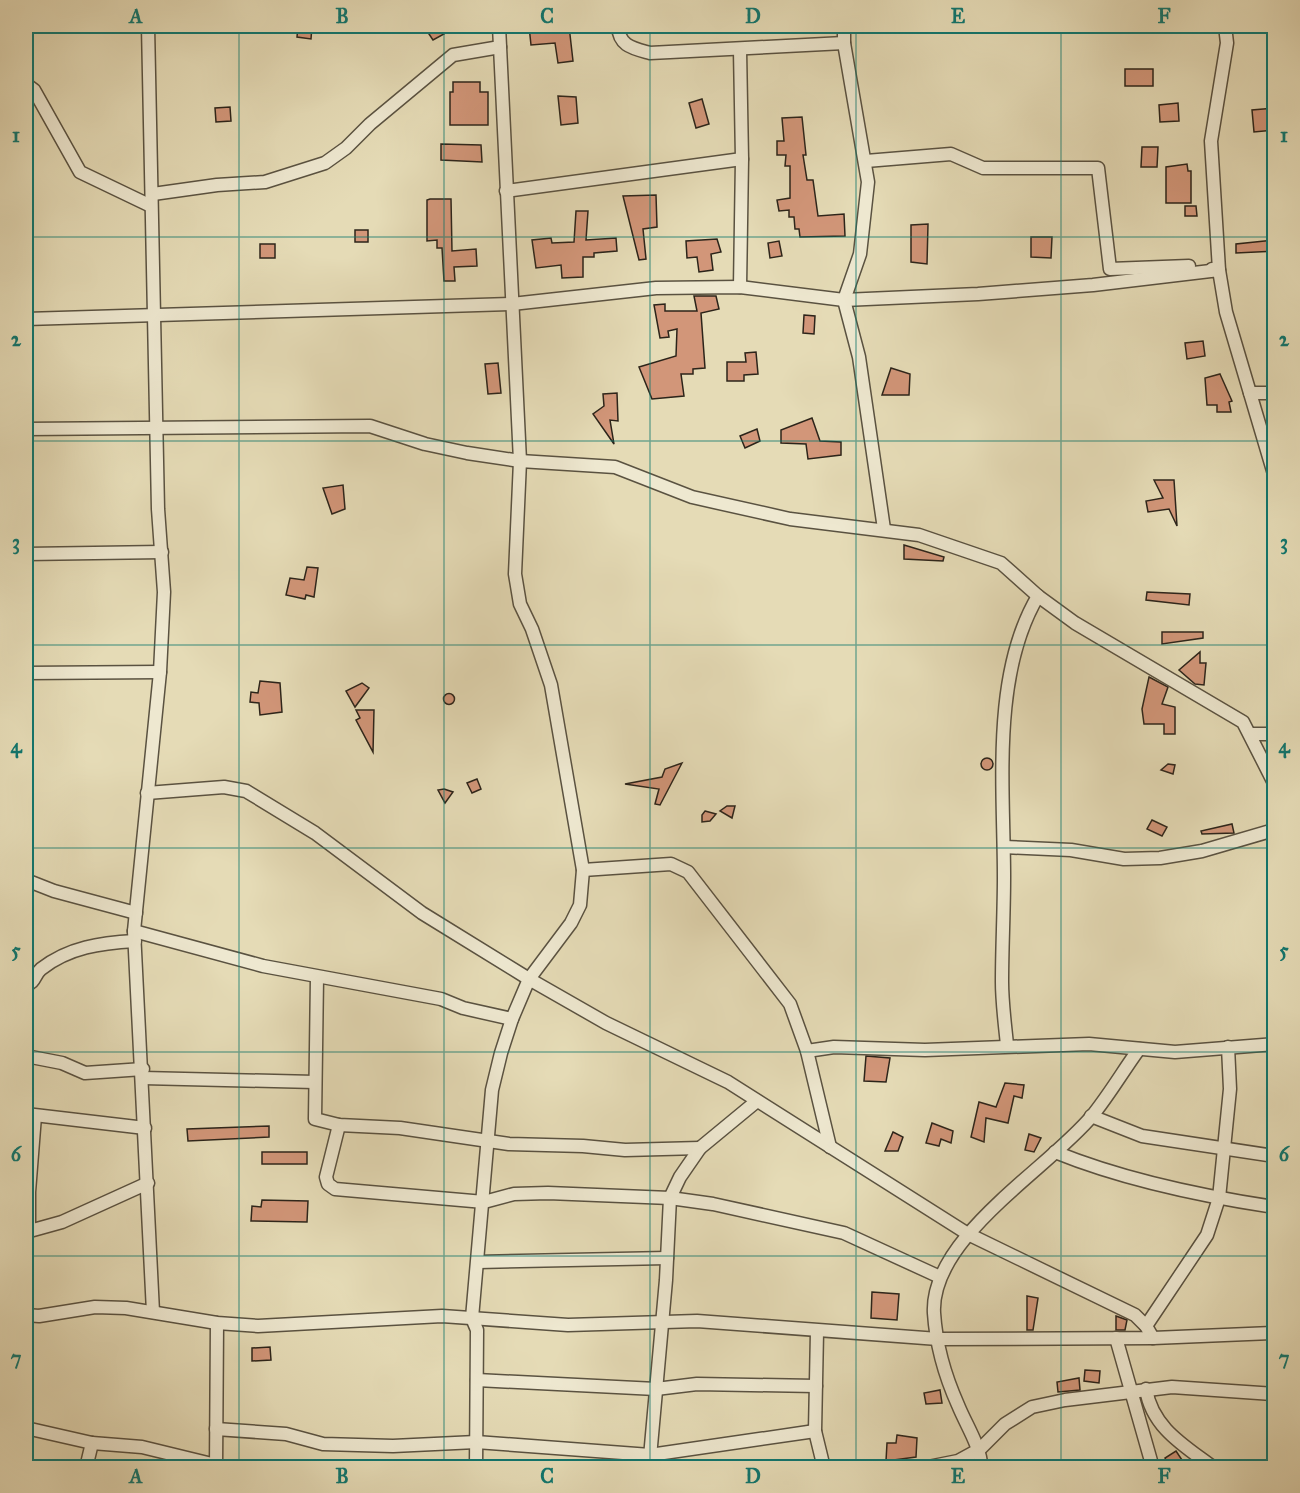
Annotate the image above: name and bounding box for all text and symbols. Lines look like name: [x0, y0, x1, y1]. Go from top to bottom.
text: A: [127, 4, 143, 28]
text: B: [335, 4, 349, 28]
text: C: [540, 4, 554, 28]
text: D: [745, 4, 761, 28]
text: E: [951, 4, 966, 28]
text: F: [1157, 4, 1171, 28]
text: 1: [12, 123, 20, 147]
text: 1: [1280, 123, 1288, 147]
text: 2: [11, 327, 22, 351]
text: 2: [1279, 327, 1290, 351]
text: 3: [12, 530, 20, 555]
text: 3: [1280, 530, 1288, 555]
text: 4: [10, 734, 22, 759]
text: 4: [1278, 734, 1290, 759]
text: 5: [11, 938, 21, 962]
text: 5: [1279, 938, 1289, 962]
text: 6: [11, 1142, 23, 1166]
text: 6: [1279, 1142, 1291, 1166]
text: 7: [11, 1346, 22, 1370]
text: 7: [1279, 1346, 1290, 1370]
text: A: [127, 1464, 143, 1488]
text: B: [335, 1464, 349, 1488]
text: C: [540, 1464, 554, 1488]
text: D: [745, 1464, 761, 1488]
text: E: [951, 1464, 966, 1488]
text: F: [1157, 1464, 1171, 1488]

